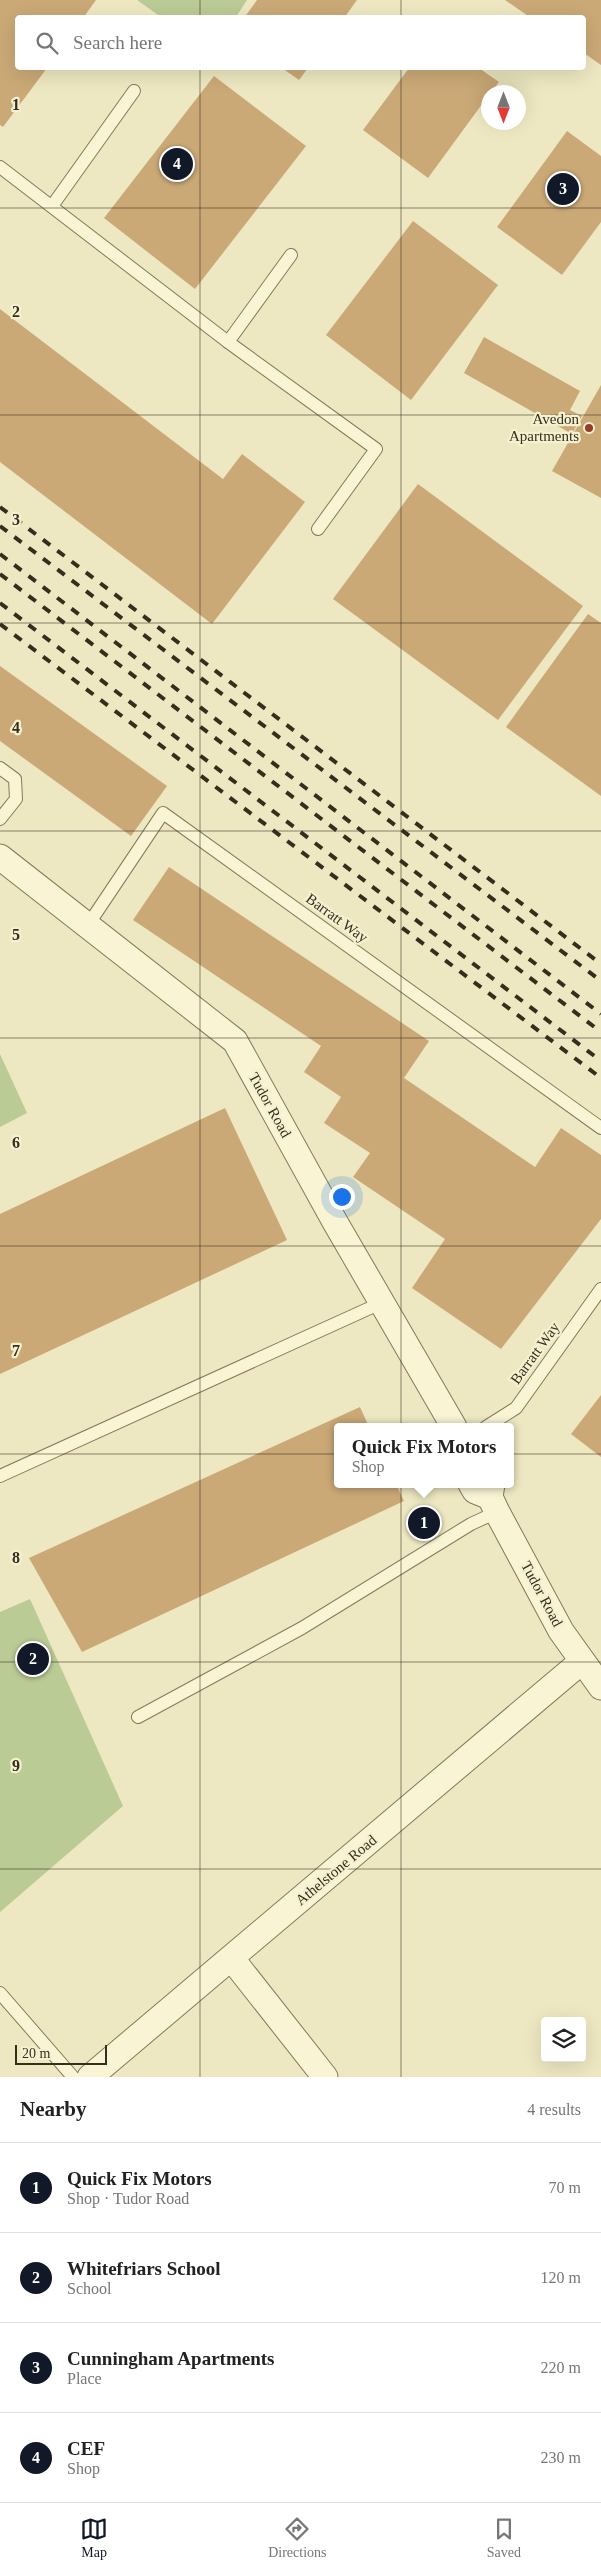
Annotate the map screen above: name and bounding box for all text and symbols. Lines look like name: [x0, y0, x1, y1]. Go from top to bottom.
search box: [15, 15, 586, 70]
icon: search: [33, 29, 61, 57]
text: Search here: [73, 32, 162, 53]
north arrow: [481, 85, 526, 130]
text: 1: [12, 96, 20, 113]
pin: 4: [161, 145, 193, 183]
pin: 3: [547, 170, 579, 208]
text: 2: [12, 303, 20, 320]
place label: Avedon Apartments: [509, 411, 579, 444]
marker: Avedon Apartments: [583, 422, 595, 434]
text: 3: [12, 511, 20, 528]
text: 4: [12, 719, 20, 736]
street label: Barratt Way: [303, 890, 371, 946]
text: 5: [12, 926, 20, 943]
street label: Tudor Road: [246, 1070, 295, 1141]
text: 6: [12, 1134, 20, 1151]
your location: [329, 1184, 355, 1210]
street label: Barratt Way: [507, 1319, 563, 1387]
text: 7: [12, 1342, 20, 1359]
popup: [334, 1423, 514, 1488]
text: Quick Fix Motors: [352, 1436, 496, 1457]
text: Shop: [352, 1458, 385, 1475]
pin: 1: [408, 1504, 440, 1542]
text: 8: [12, 1549, 20, 1566]
street label: Tudor Road: [518, 1559, 566, 1630]
pin: 2: [17, 1640, 49, 1678]
text: 9: [12, 1757, 20, 1774]
street label: Athelstone Road: [292, 1831, 380, 1908]
map controls: [541, 2017, 586, 2062]
button: layers: [541, 2017, 586, 2062]
scale bar: [15, 2042, 108, 2065]
text: 20 m: [22, 2046, 50, 2061]
text: Nearby: [20, 2097, 87, 2121]
text: 4 results: [527, 2101, 581, 2118]
text: Quick Fix Motors: [67, 2168, 212, 2189]
text: 1: [32, 2179, 40, 2196]
text: 70 m: [549, 2179, 581, 2196]
text: Shop · Tudor Road: [67, 2190, 189, 2207]
text: Whitefriars School: [67, 2258, 221, 2279]
text: 2: [32, 2269, 40, 2286]
text: 120 m: [541, 2269, 581, 2286]
text: School: [67, 2280, 111, 2297]
text: Cunningham Apartments: [67, 2348, 274, 2369]
text: 3: [32, 2359, 40, 2376]
text: 220 m: [541, 2359, 581, 2376]
text: Place: [67, 2370, 102, 2387]
text: CEF: [67, 2438, 105, 2459]
text: 4: [32, 2449, 40, 2466]
text: 230 m: [541, 2449, 581, 2466]
text: Shop: [67, 2460, 100, 2477]
tab: Map: [80, 2515, 108, 2561]
tab: Directions: [268, 2515, 327, 2561]
tab: Saved: [487, 2515, 521, 2561]

